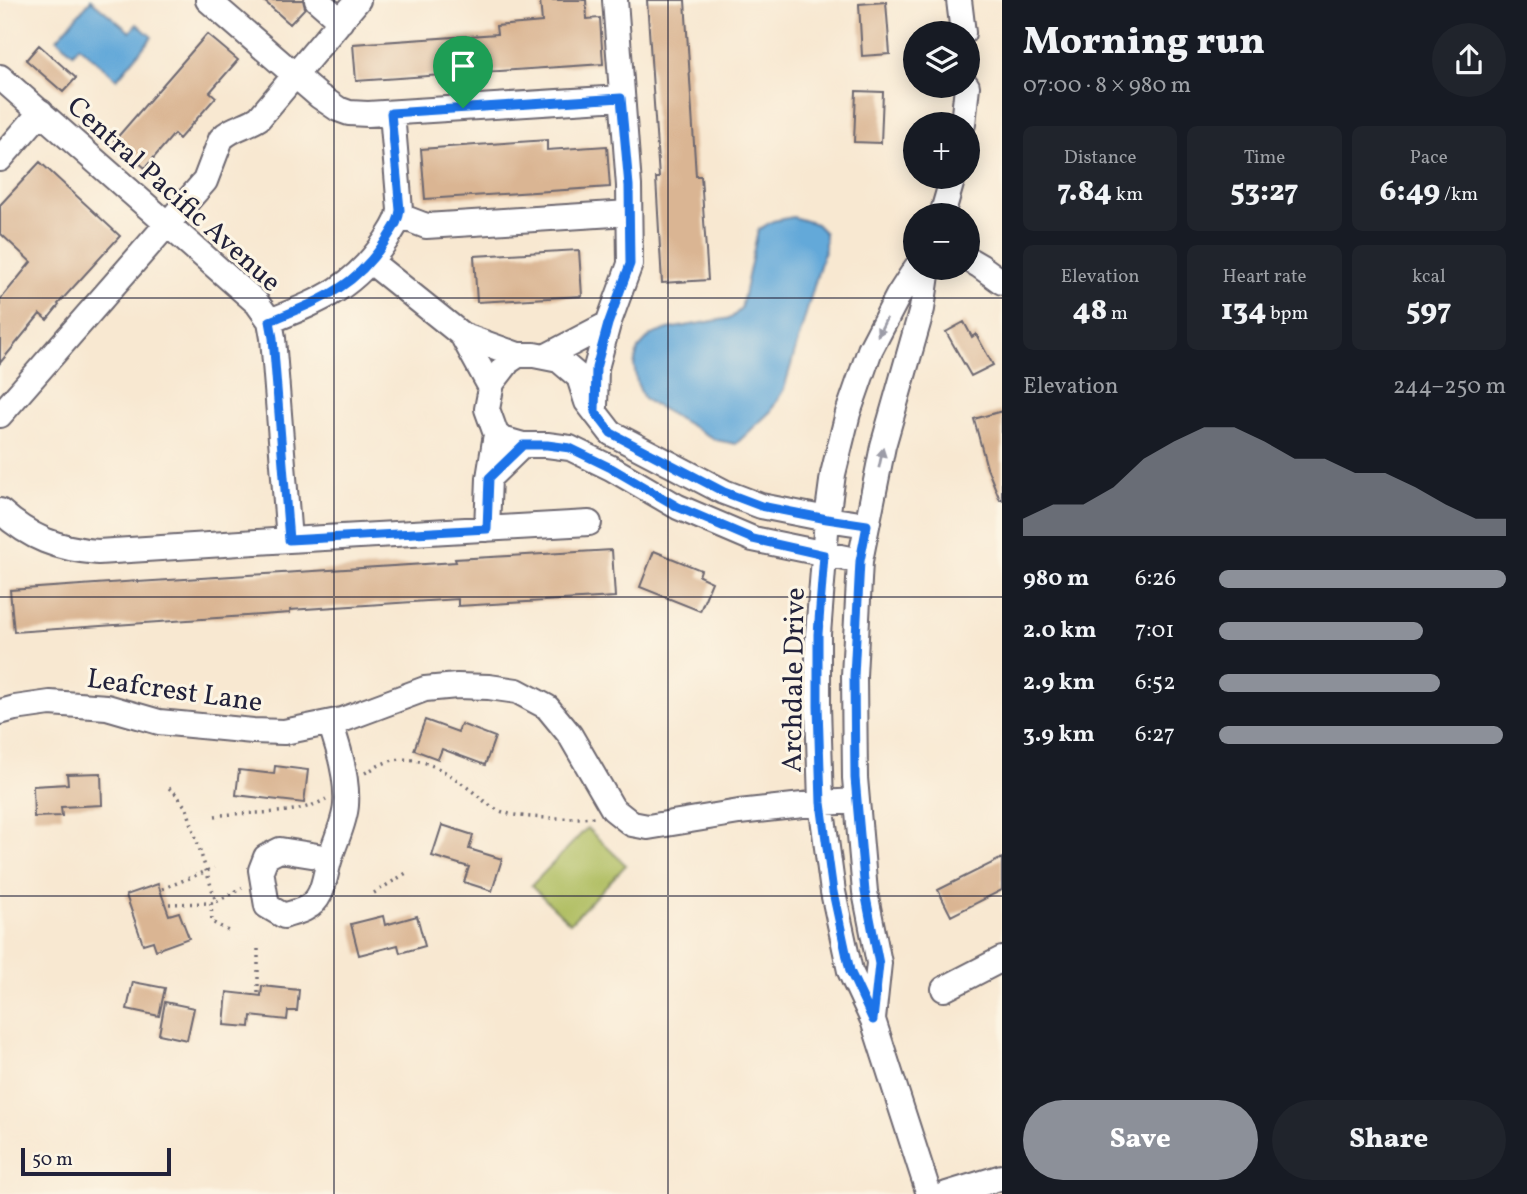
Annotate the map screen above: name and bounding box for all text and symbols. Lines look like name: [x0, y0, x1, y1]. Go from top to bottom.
text: Morning run: [1023, 17, 1265, 70]
map controls: [903, 21, 980, 280]
button: layers: [903, 21, 980, 98]
button: share: [1432, 23, 1506, 97]
pin: [433, 36, 493, 108]
icon: arrive: [444, 47, 482, 85]
text: 07:00 · 8 × 980 m: [1023, 70, 1191, 102]
street label: Central Pacific Avenue: [58, 88, 289, 302]
button: +: [903, 112, 980, 189]
text: Distance: [1064, 145, 1137, 171]
text: Time: [1244, 145, 1285, 171]
text: Pace: [1410, 145, 1448, 171]
text: 7.84: [1057, 171, 1112, 213]
text: 53:27: [1230, 171, 1299, 213]
text: 6:49: [1380, 171, 1440, 213]
text: km: [1112, 182, 1143, 208]
text: /km: [1440, 182, 1478, 208]
button: −: [903, 203, 980, 280]
text: Elevation: [1061, 264, 1140, 290]
text: Heart rate: [1223, 264, 1306, 290]
text: kcal: [1412, 264, 1446, 290]
text: 48: [1072, 290, 1107, 332]
text: 134: [1221, 290, 1266, 332]
text: 597: [1406, 290, 1452, 332]
text: m: [1107, 301, 1128, 327]
text: bpm: [1266, 301, 1308, 327]
one-way arrow: [876, 317, 888, 337]
text: Elevation: [1023, 371, 1119, 403]
text: 244–250 m: [1393, 371, 1506, 403]
one-way arrow: [875, 447, 886, 469]
text: 980 m: [1023, 563, 1089, 595]
text: 6:26: [1135, 563, 1176, 595]
street label: Archdale Drive: [773, 587, 816, 773]
text: 2.0 km: [1023, 615, 1096, 647]
text: 7:01: [1135, 615, 1174, 647]
street label: Leafcrest Lane: [84, 660, 265, 723]
text: 2.9 km: [1023, 667, 1095, 699]
text: 6:52: [1135, 667, 1175, 699]
text: 3.9 km: [1023, 719, 1095, 751]
text: 6:27: [1135, 719, 1175, 751]
button: Save: [1023, 1100, 1258, 1180]
button: Share: [1272, 1100, 1506, 1180]
scale bar: [21, 1145, 172, 1177]
text: 50 m: [32, 1147, 73, 1173]

